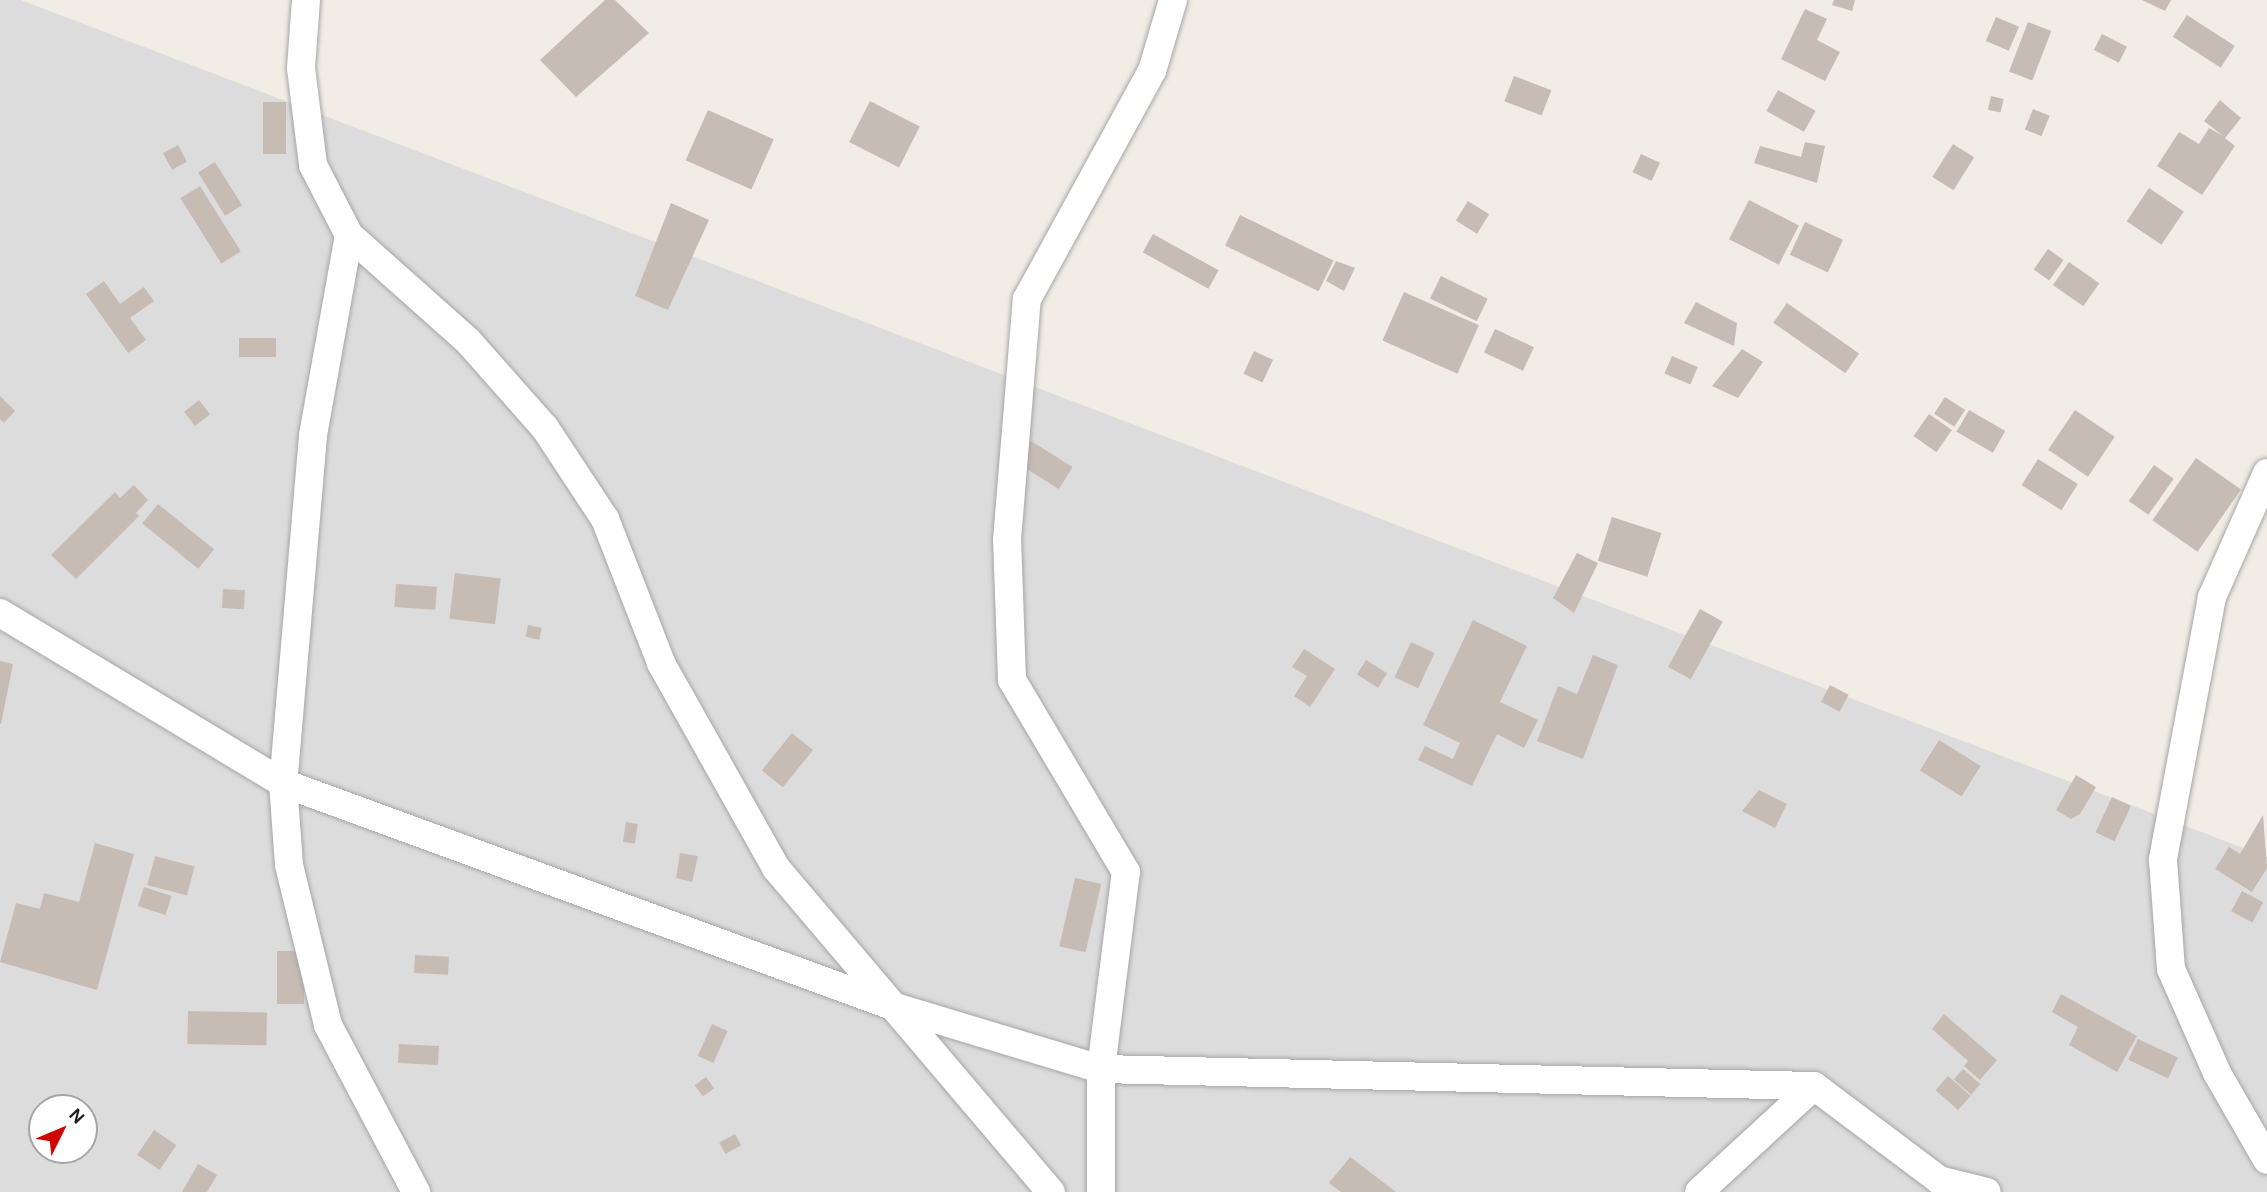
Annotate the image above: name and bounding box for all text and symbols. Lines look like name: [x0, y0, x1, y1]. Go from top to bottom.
north arrow: [28, 1094, 98, 1164]
text: N: [64, 1104, 90, 1129]

